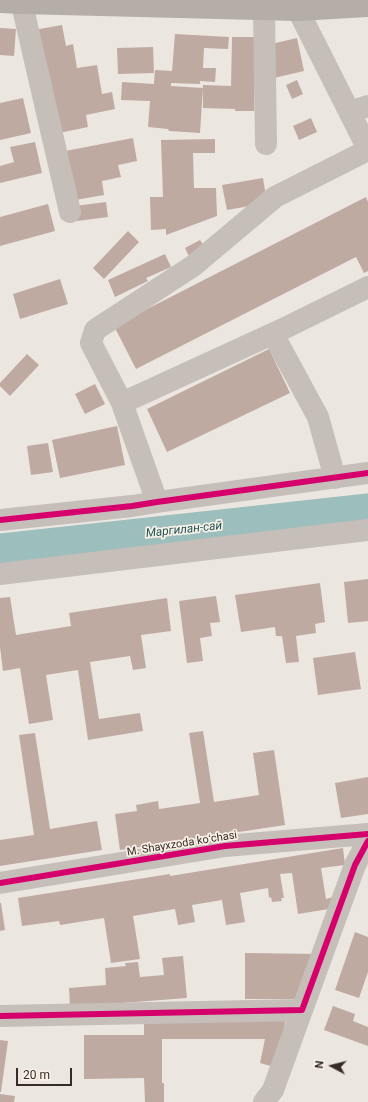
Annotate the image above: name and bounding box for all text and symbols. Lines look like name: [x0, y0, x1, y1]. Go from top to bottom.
water label: Маргилан-сай: [145, 519, 223, 541]
street label: M. Shayxzoda koʻchasi: [126, 829, 238, 859]
north arrow: [312, 1046, 352, 1086]
scale bar: [18, 1060, 74, 1086]
text: N: [313, 1060, 327, 1069]
text: 20 m: [23, 1068, 50, 1082]

